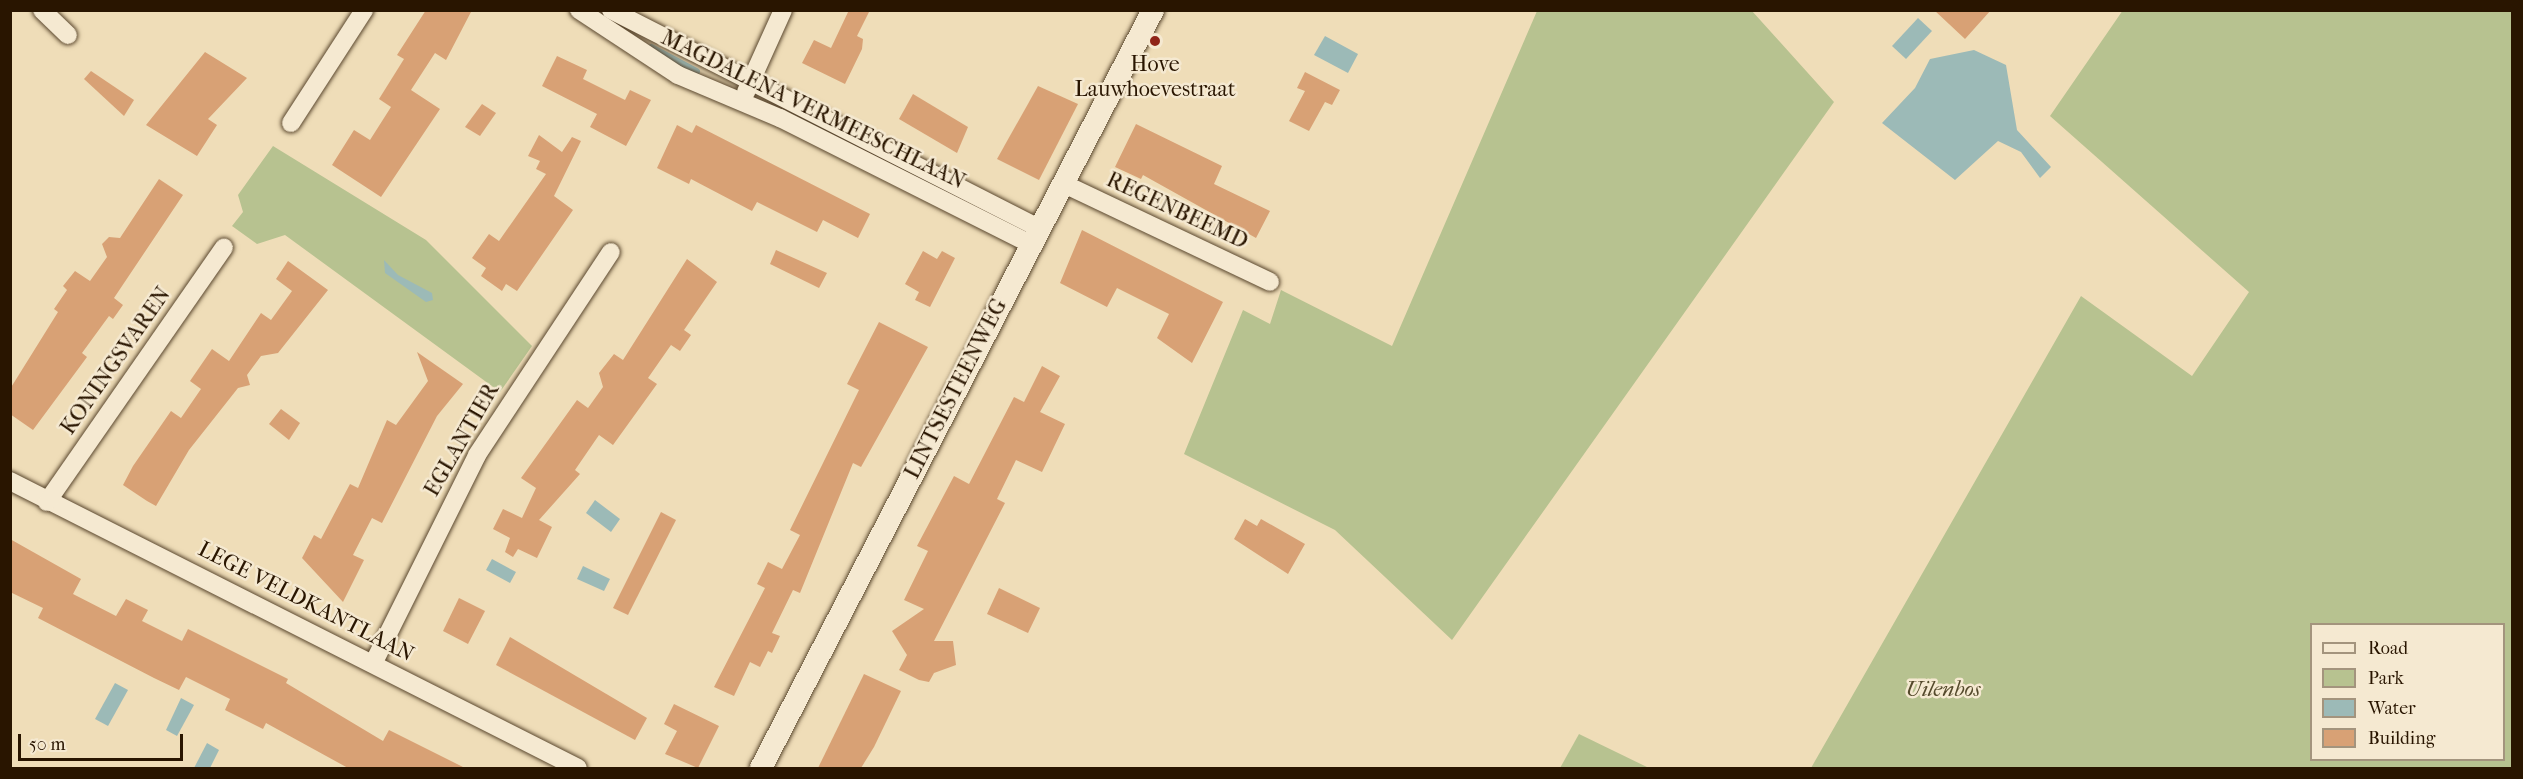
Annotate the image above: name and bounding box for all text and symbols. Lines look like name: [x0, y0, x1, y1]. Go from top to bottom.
street label: MAGDALENA VERMEESCHLAAN: [657, 25, 969, 195]
marker: Hove Lauwhoevestraat: [1148, 34, 1162, 48]
place label: Hove Lauwhoevestraat: [1074, 51, 1236, 102]
street label: REGENBEEMD: [1102, 167, 1252, 255]
street label: KONINGSVAREN: [55, 282, 177, 440]
street label: LINTSESTEENWEG: [899, 295, 1013, 483]
street label: EGLANTIER: [419, 379, 505, 501]
street label: LEGE VELDKANTLAAN: [194, 536, 418, 668]
legend: [2310, 623, 2505, 761]
text: Road: [2368, 638, 2408, 659]
text: Park: [2368, 668, 2404, 689]
park label: Uilenbos: [1905, 677, 1981, 703]
text: Water: [2368, 698, 2416, 719]
scale bar: [21, 722, 186, 760]
text: Building: [2368, 728, 2435, 749]
text: 50 m: [29, 734, 65, 755]

